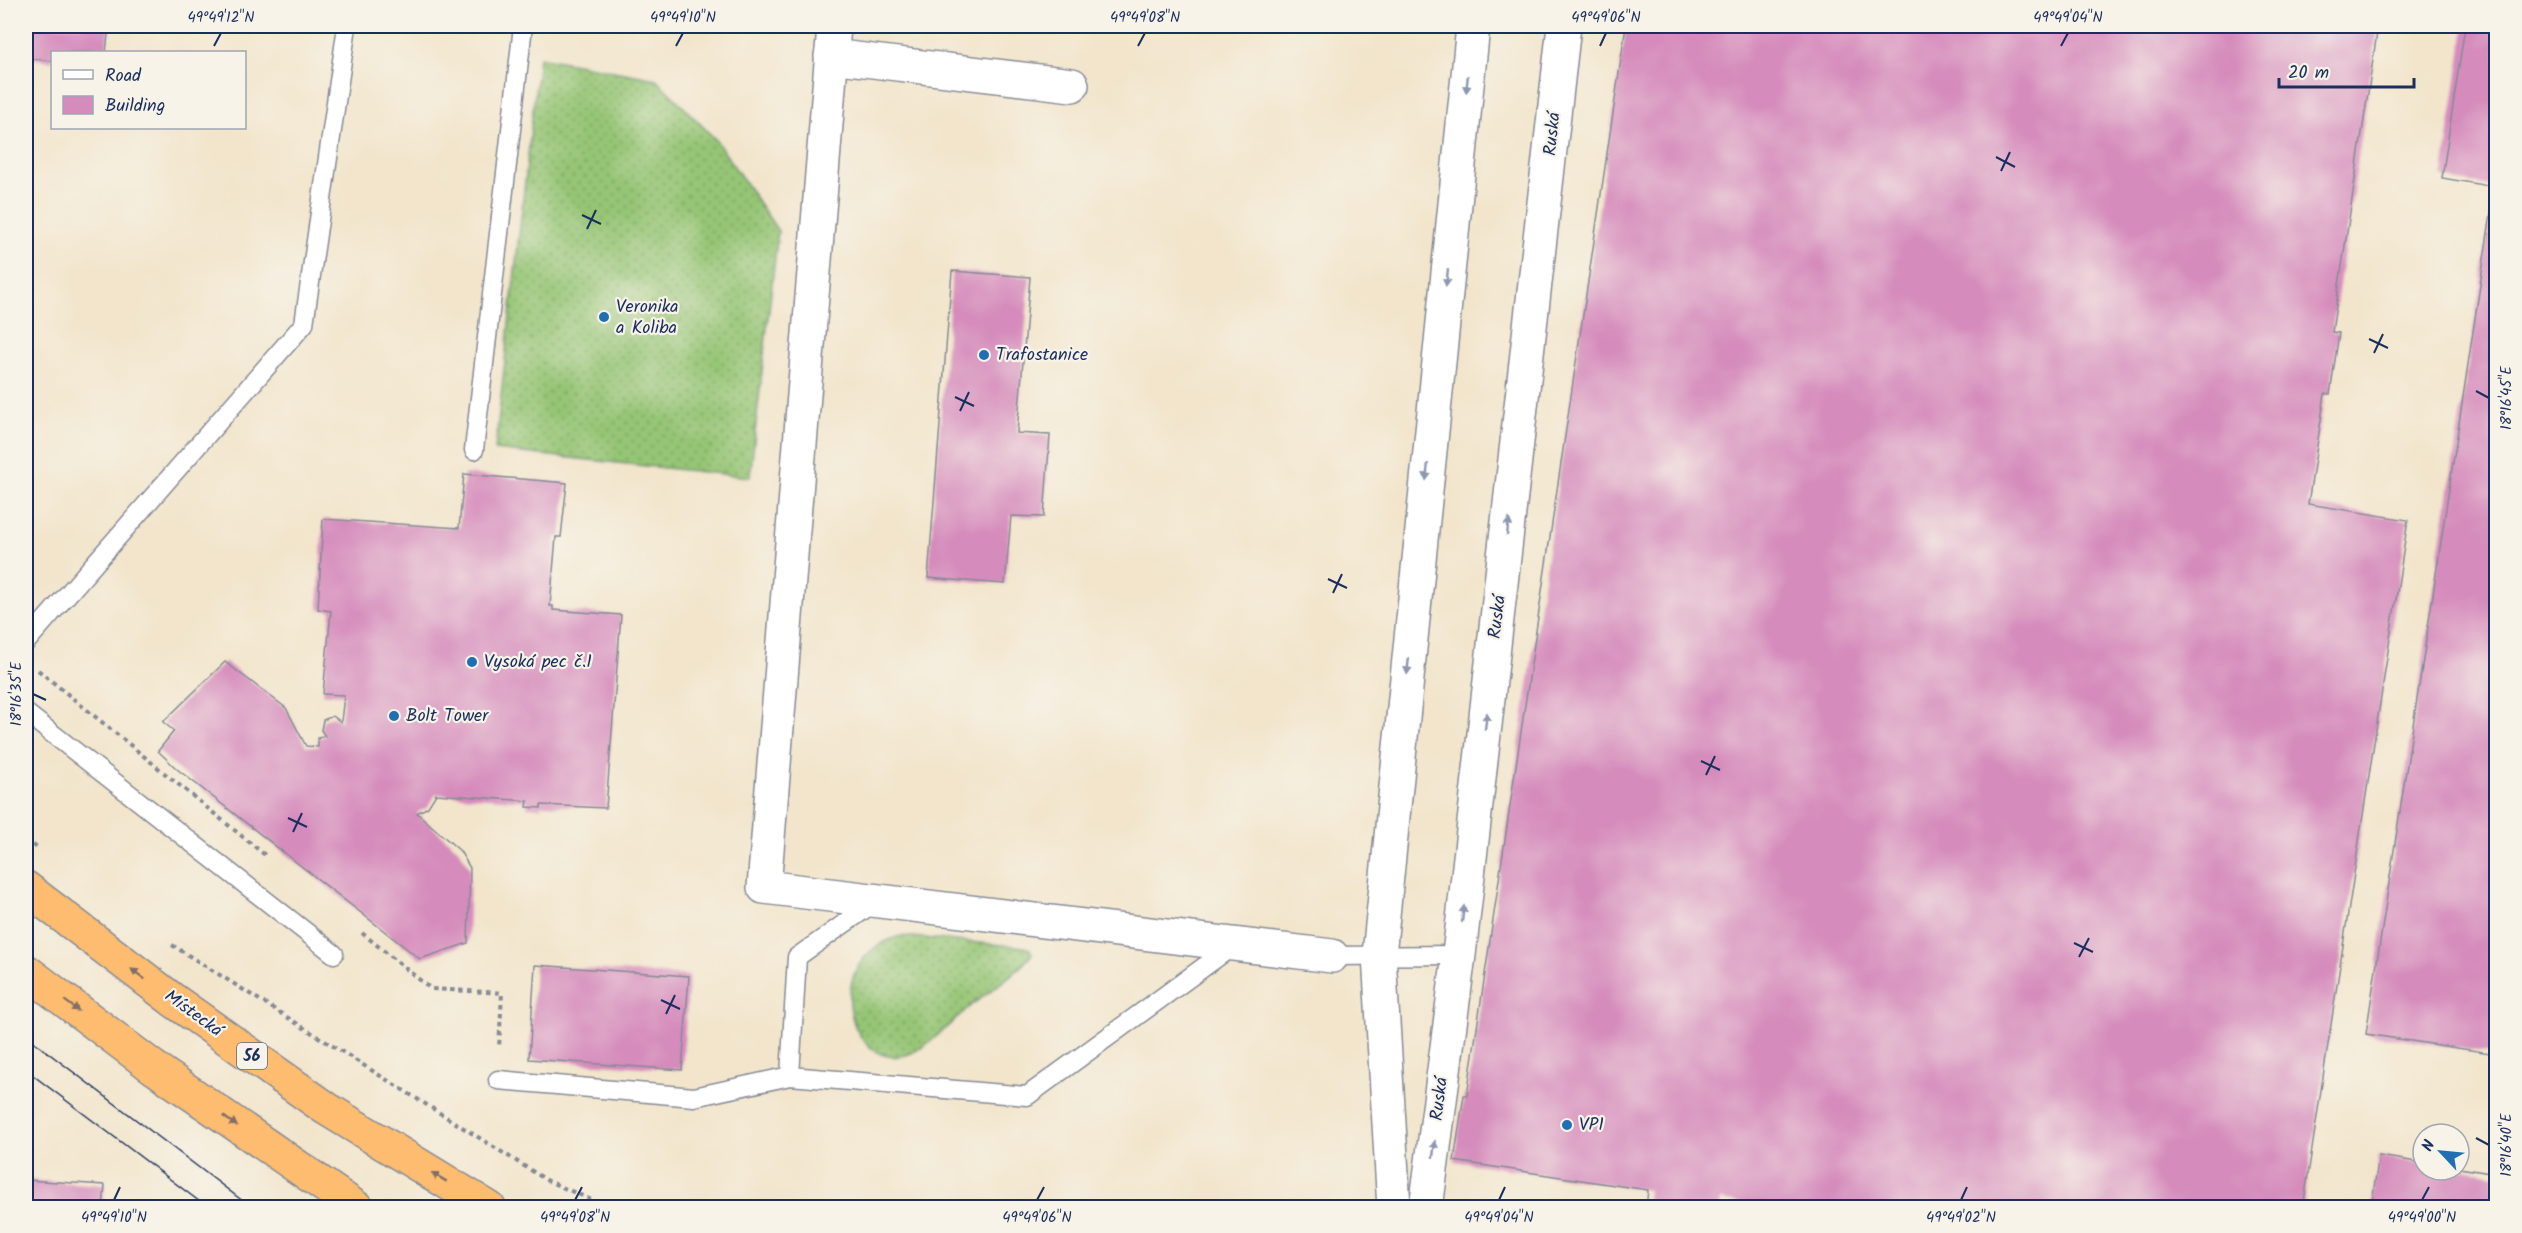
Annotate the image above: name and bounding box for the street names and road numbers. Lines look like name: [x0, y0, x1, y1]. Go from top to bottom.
street label: Ruská: [1536, 109, 1570, 157]
street label: Ruská: [1481, 592, 1515, 640]
street label: Místecká: [158, 983, 230, 1046]
road number: 56: [237, 1043, 267, 1069]
street label: Ruská: [1423, 1074, 1457, 1122]

